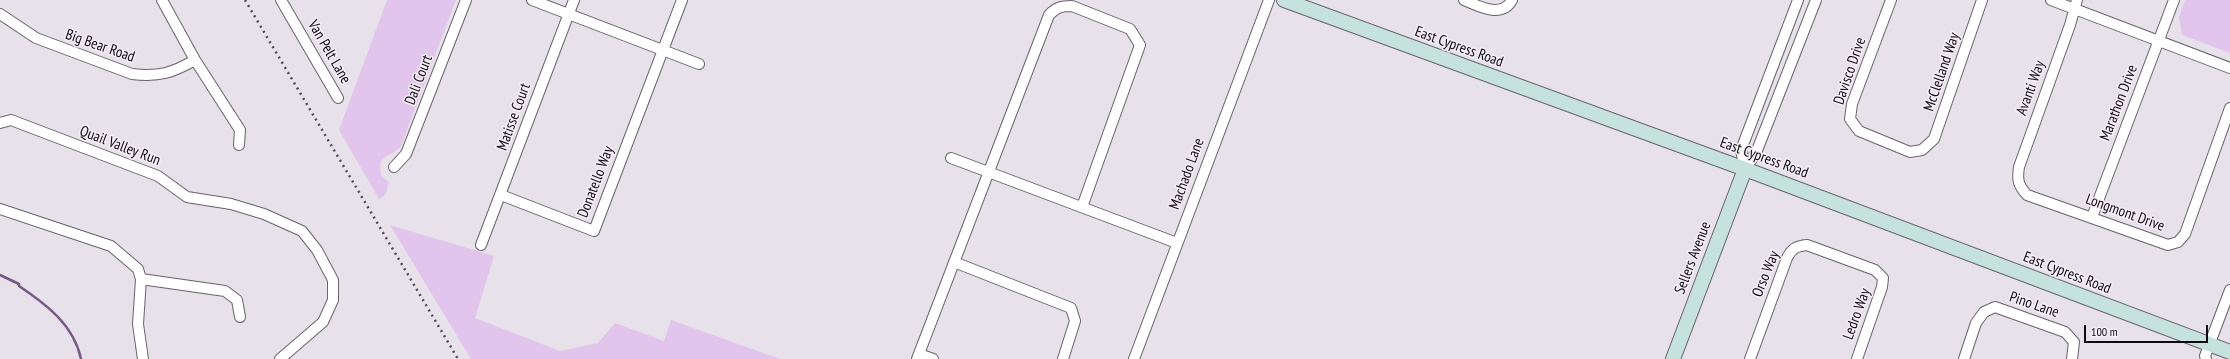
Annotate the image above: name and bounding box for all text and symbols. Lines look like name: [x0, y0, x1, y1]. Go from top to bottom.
street label: Van Pelt Lane: [304, 17, 354, 87]
street label: East Cypress Road: [1412, 23, 1506, 71]
street label: Big Bear Road: [63, 26, 137, 66]
street label: McClelland Way: [1920, 30, 1964, 114]
street label: Davisco Drive: [1830, 35, 1870, 107]
street label: Dali Court: [401, 53, 437, 107]
street label: Avanti Way: [2013, 58, 2049, 118]
street label: Marathon Drive: [2096, 62, 2142, 144]
street label: Matisse Court: [493, 81, 535, 153]
street label: Quail Valley Run: [77, 122, 163, 170]
street label: East Cypress Road: [1717, 134, 1811, 182]
street label: Machado Lane: [1166, 136, 1208, 212]
street label: Donatello Way: [574, 144, 618, 220]
street label: Longmont Drive: [2083, 190, 2167, 236]
street label: Sellers Avenue: [1671, 219, 1715, 297]
street label: Orso Way: [1749, 248, 1783, 300]
street label: East Cypress Road: [2021, 248, 2113, 298]
street label: Ledro Way: [1839, 286, 1875, 342]
street label: Pino Lane: [2007, 288, 2061, 322]
scale bar: [2086, 317, 2210, 343]
text: 100 m: [2091, 324, 2118, 339]

